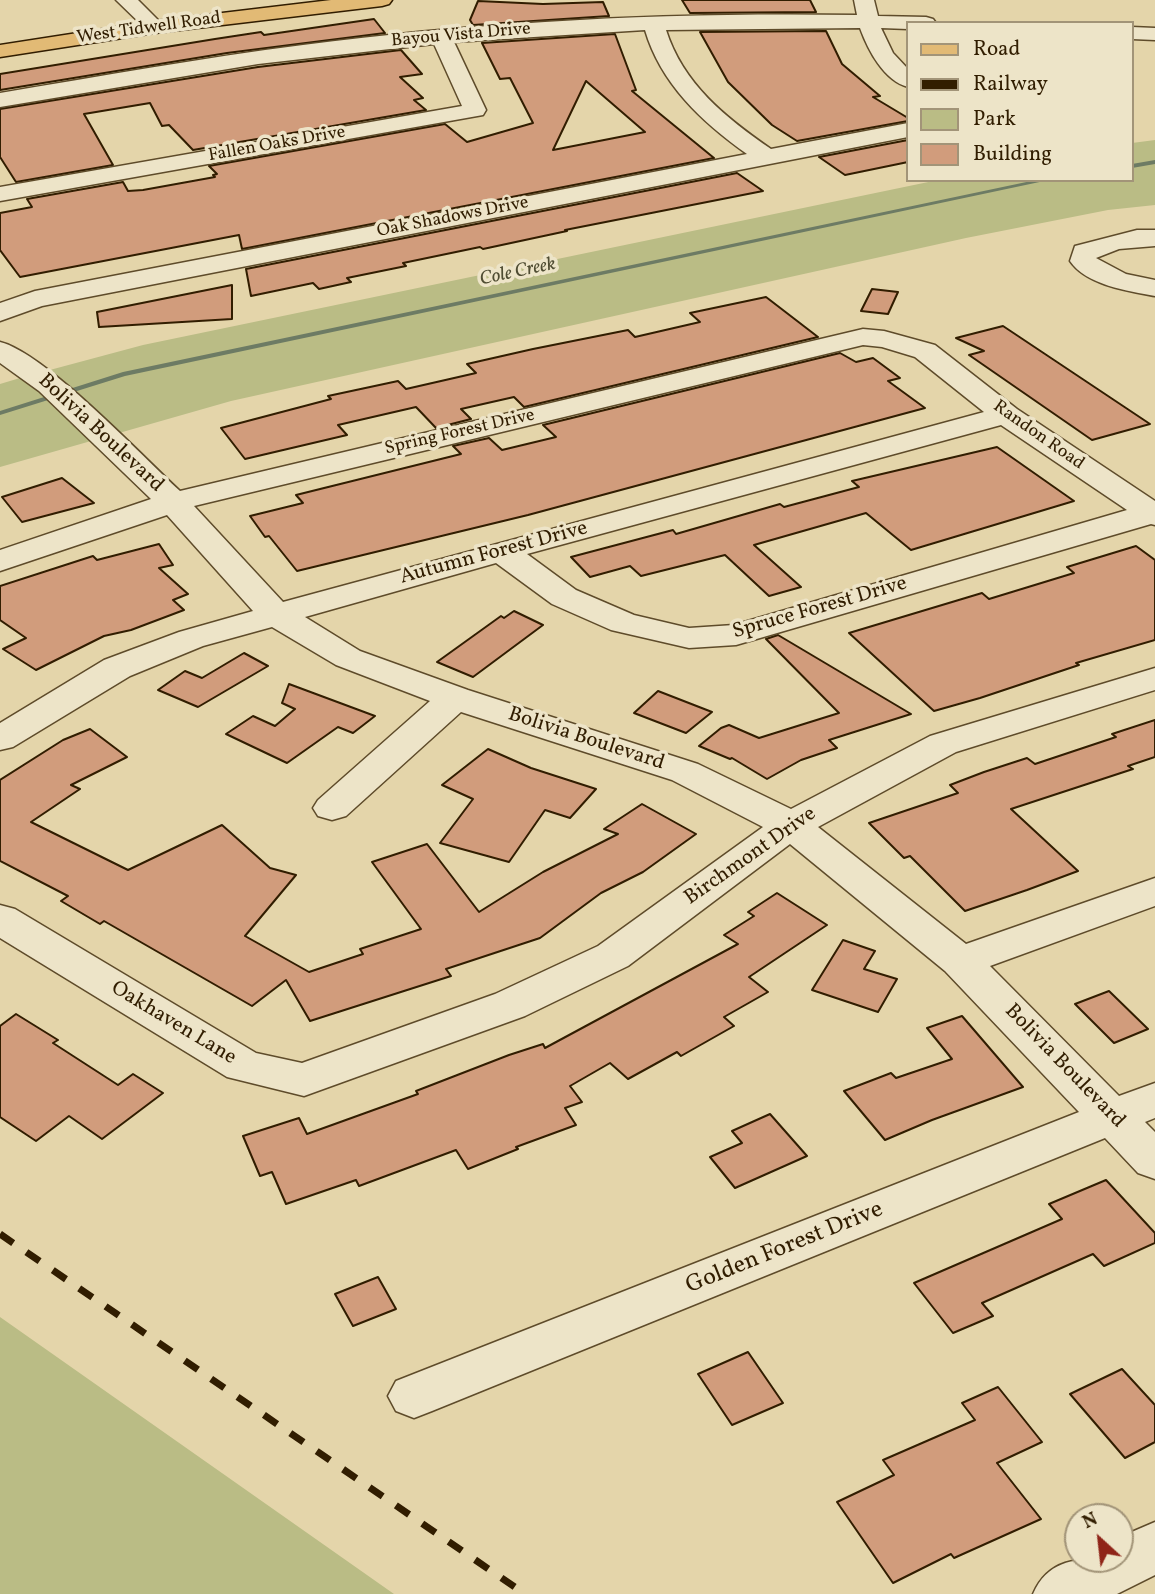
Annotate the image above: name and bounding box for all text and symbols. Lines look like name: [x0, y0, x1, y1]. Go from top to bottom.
street label: West Tidwell Road: [76, 8, 222, 50]
street label: Bayou Vista Drive: [390, 19, 532, 53]
legend: [906, 21, 1134, 182]
text: Road: [973, 35, 1020, 64]
text: Railway: [973, 70, 1048, 99]
text: Park: [973, 105, 1016, 134]
street label: Fallen Oaks Drive: [207, 122, 347, 168]
text: Building: [973, 140, 1052, 169]
street label: Oak Shadows Drive: [375, 193, 531, 243]
water label: Cole Creek: [478, 254, 558, 292]
street label: Bolivia Boulevard: [32, 369, 168, 499]
street label: Randon Road: [988, 397, 1088, 475]
street label: Spring Forest Drive: [383, 405, 537, 461]
street label: Autumn Forest Drive: [397, 517, 591, 591]
street label: Spruce Forest Drive: [730, 572, 910, 646]
street label: Bolivia Boulevard: [505, 703, 667, 777]
street label: Birchmont Drive: [680, 802, 822, 912]
street label: Oakhaven Lane: [106, 977, 240, 1071]
street label: Bolivia Boulevard: [998, 1000, 1130, 1134]
street label: Golden Forest Drive: [682, 1196, 888, 1302]
north arrow: [1064, 1503, 1134, 1573]
text: N: [1078, 1506, 1102, 1536]

